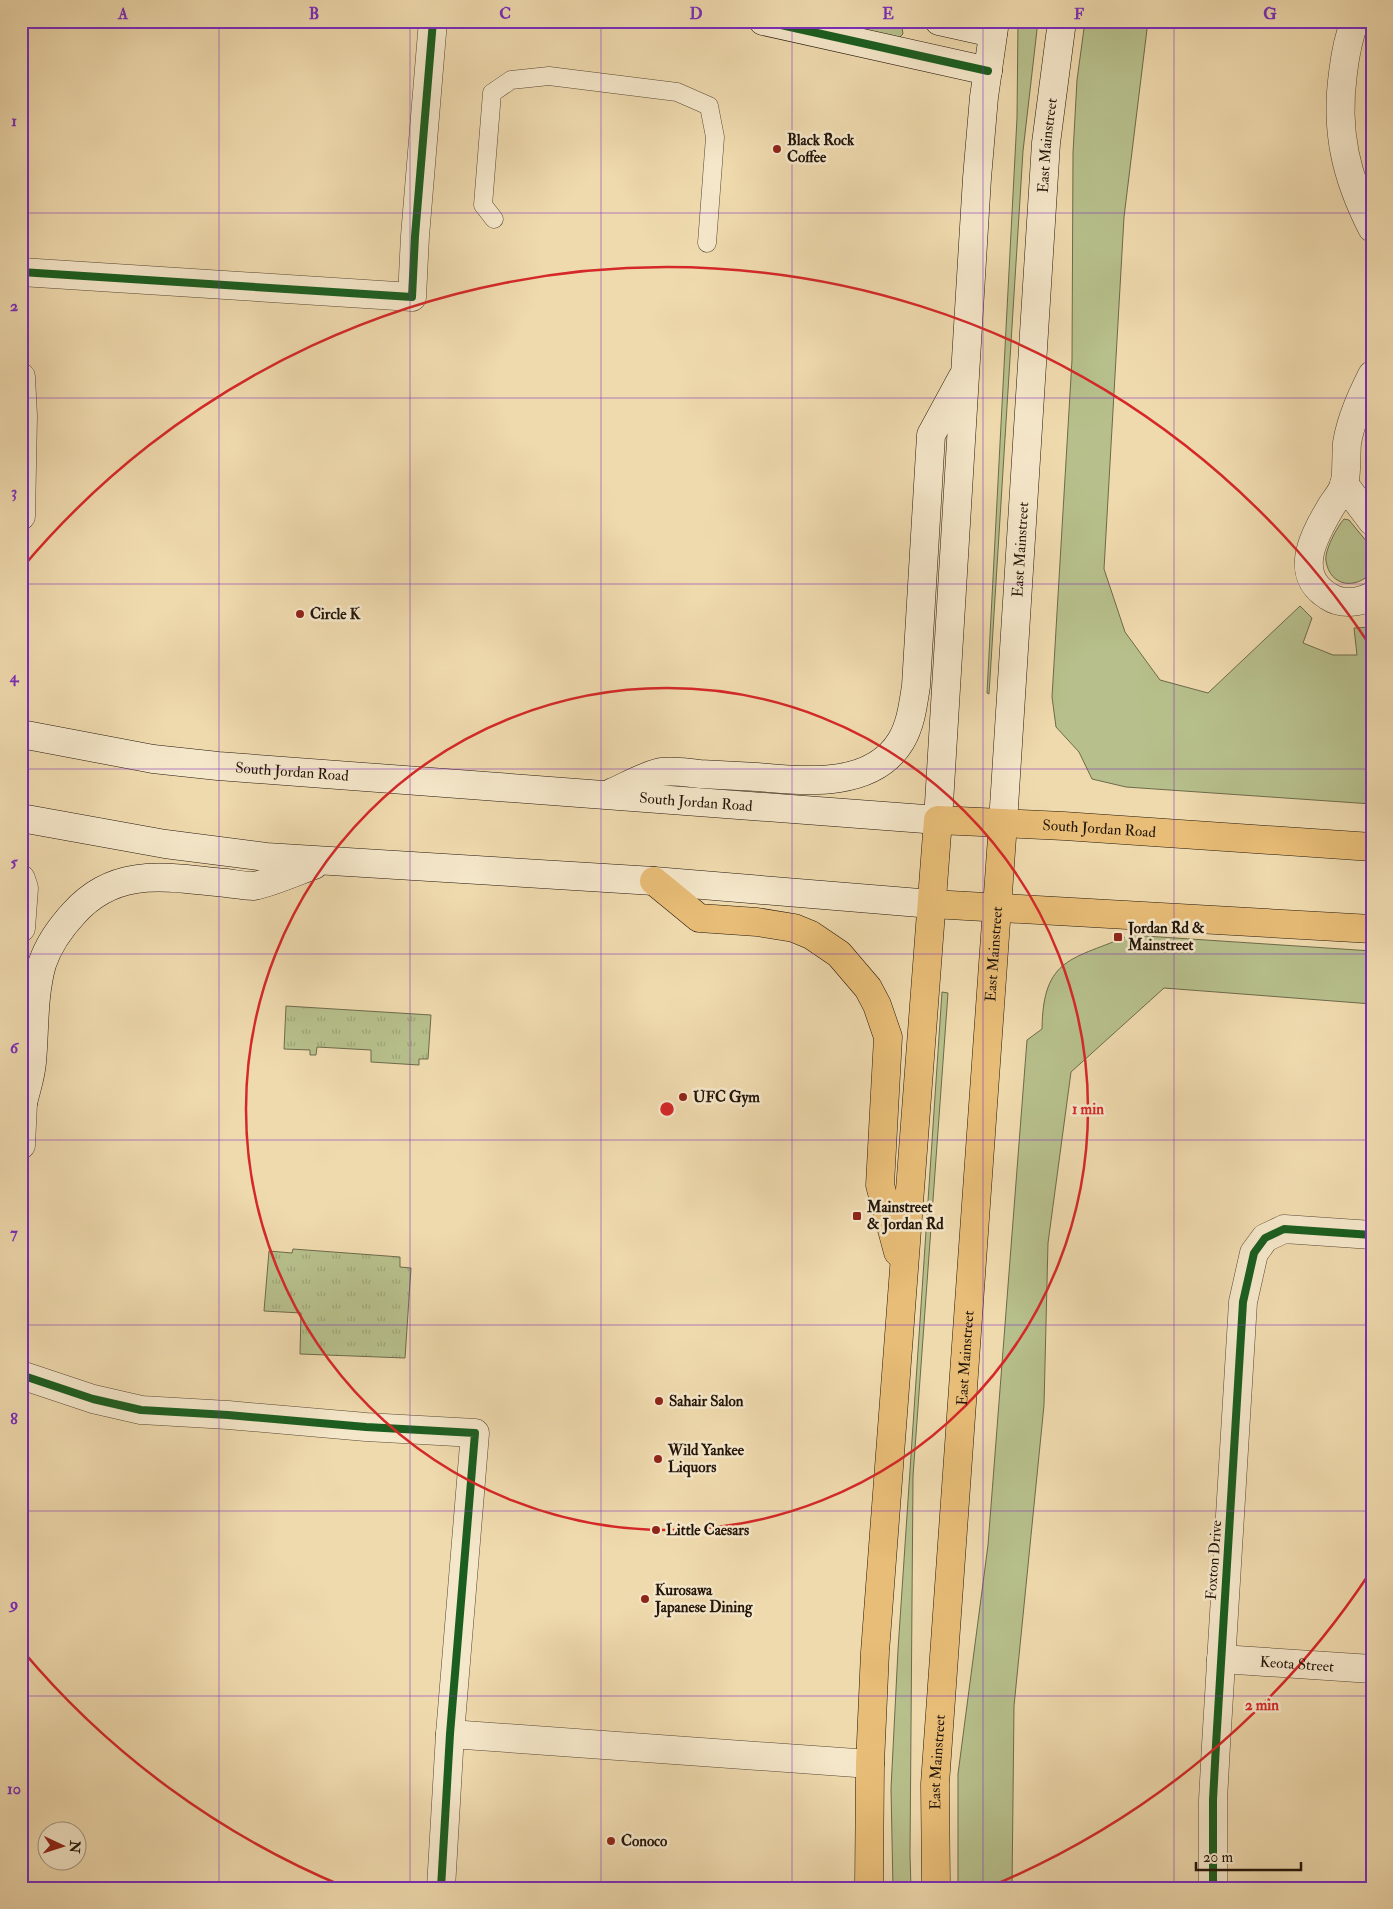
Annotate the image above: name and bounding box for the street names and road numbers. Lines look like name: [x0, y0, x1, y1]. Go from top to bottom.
street label: East Mainstreet: [1033, 97, 1061, 194]
street label: East Mainstreet: [1008, 501, 1033, 598]
street label: South Jordan Road: [235, 758, 350, 785]
street label: South Jordan Road: [639, 788, 754, 816]
street label: South Jordan Road: [1042, 815, 1157, 842]
street label: East Mainstreet: [981, 906, 1007, 1002]
street label: East Mainstreet: [952, 1310, 978, 1406]
street label: Foxton Drive: [1202, 1519, 1226, 1601]
street label: Keota Street: [1259, 1652, 1335, 1676]
street label: East Mainstreet: [925, 1714, 949, 1810]

